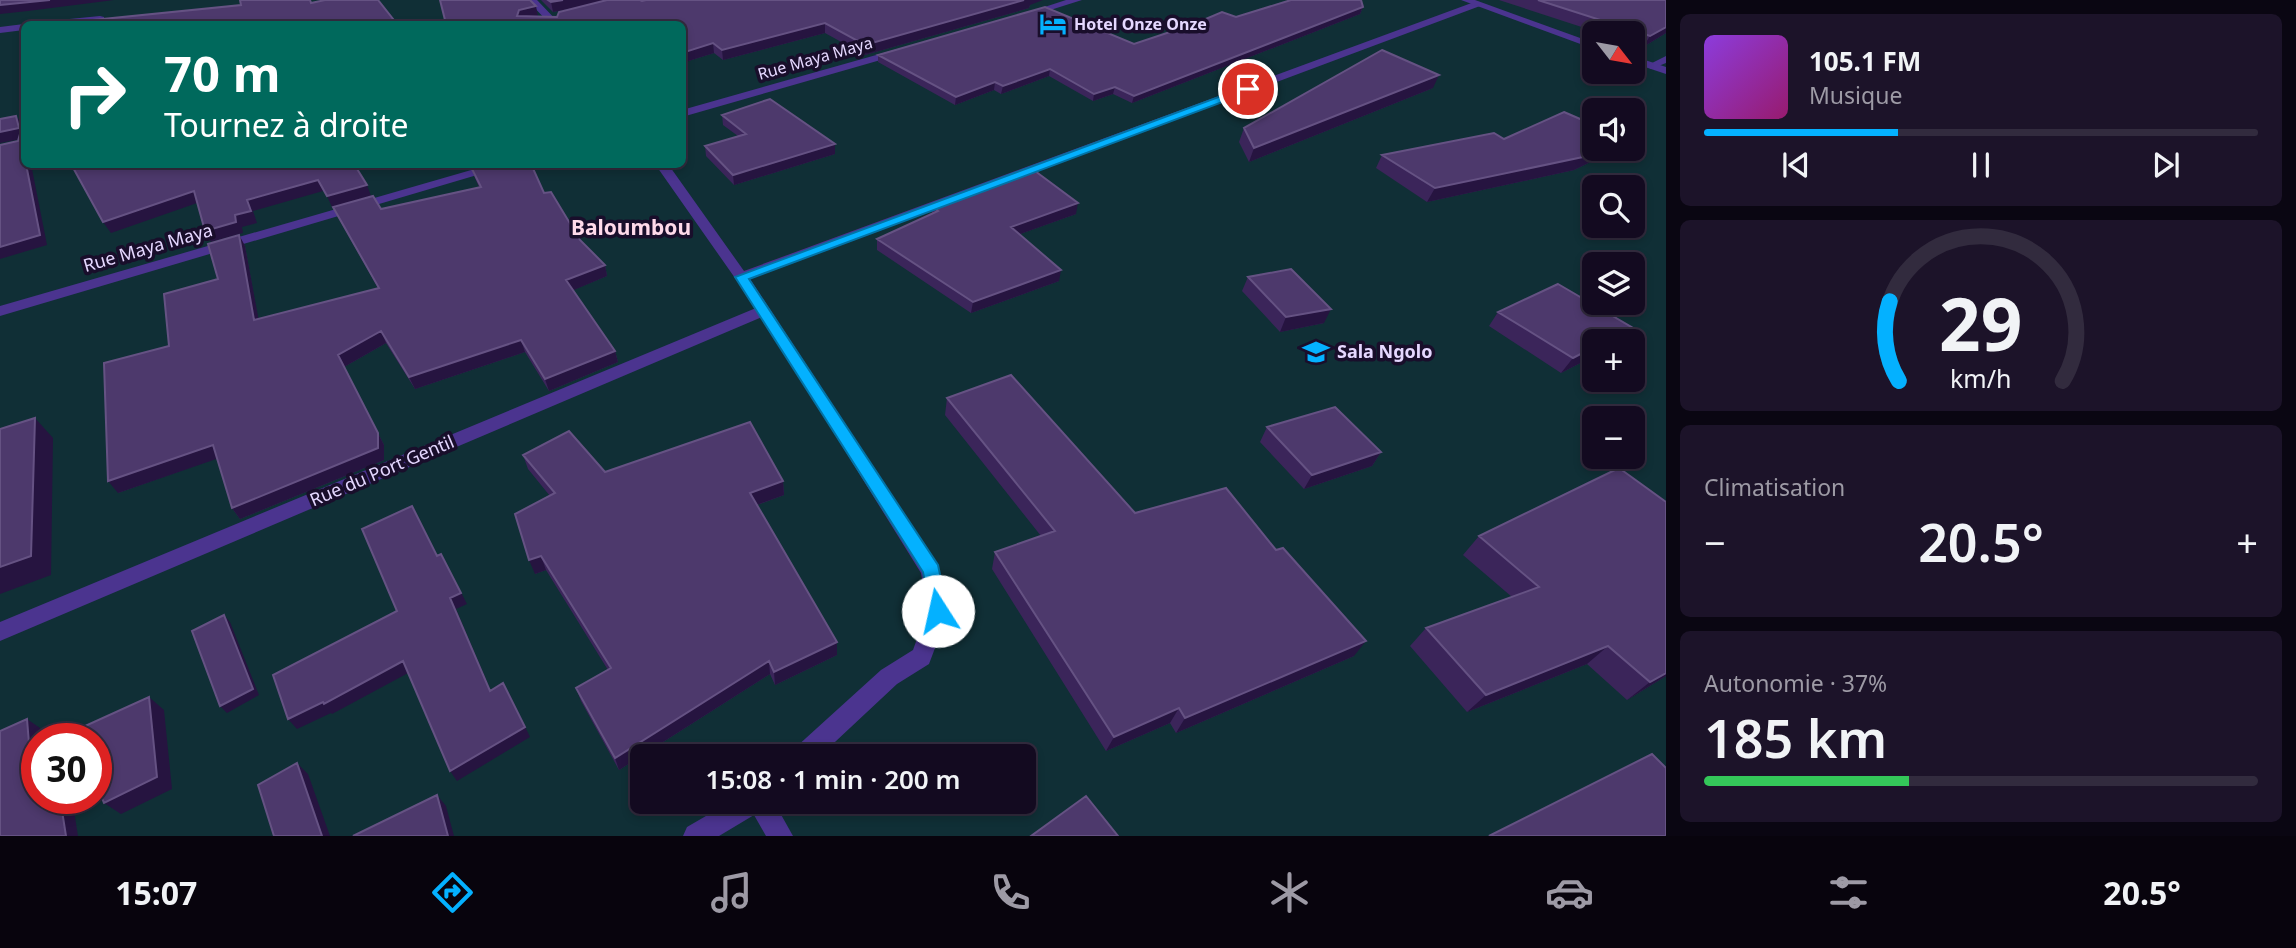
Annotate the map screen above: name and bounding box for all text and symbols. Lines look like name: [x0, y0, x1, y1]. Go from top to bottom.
hotel icon: Hotel Onze Onze: [1038, 9, 1068, 39]
place label: Hotel Onze Onze: [1074, 13, 1207, 35]
north arrow: [1582, 21, 1645, 84]
map controls: [1582, 21, 1645, 469]
street label: Rue Maya Maya: [755, 31, 875, 85]
text: 70 m: [164, 40, 281, 106]
text: 105.1 FM: [1809, 43, 1921, 79]
icon: right: [49, 49, 140, 140]
pin: [1218, 59, 1278, 119]
icon: arrive: [1229, 70, 1267, 108]
text: Musique: [1809, 79, 1902, 111]
button: sound: [1582, 98, 1645, 161]
text: Tournez à droite: [164, 103, 409, 146]
icon: previous: [1777, 146, 1815, 184]
icon: pause: [1962, 146, 2000, 184]
icon: next: [2147, 146, 2185, 184]
button: search: [1582, 175, 1645, 238]
district label: Baloumbou: [571, 213, 691, 241]
street label: Rue Maya Maya: [80, 217, 215, 277]
button: layers: [1582, 252, 1645, 315]
text: 29: [1939, 274, 2023, 373]
button: +: [1582, 329, 1645, 392]
school or university icon: Sala Ngolo: [1301, 337, 1331, 367]
place label: Sala Ngolo: [1337, 339, 1432, 363]
text: km/h: [1950, 361, 2012, 395]
button: −: [1582, 406, 1645, 469]
street label: Rue du Port Gentil: [306, 429, 457, 511]
text: Climatisation: [1704, 471, 1845, 503]
text: 20.5°: [1918, 506, 2044, 577]
text: −: [1704, 516, 1726, 568]
text: +: [2236, 516, 2258, 568]
position arrow: [901, 574, 975, 648]
text: Autonomie · 37%: [1704, 667, 1887, 699]
text: 185 km: [1704, 702, 1887, 773]
speed limit sign: 30: [21, 723, 112, 814]
text: 15:08 · 1 min · 200 m: [706, 761, 960, 797]
icon: directions: [428, 868, 477, 917]
icon: music: [707, 868, 756, 917]
icon: phone: [986, 868, 1035, 917]
icon: climate: [1265, 868, 1314, 917]
icon: car: [1545, 868, 1594, 917]
icon: filters: [1824, 868, 1873, 917]
text: 15:07: [115, 871, 197, 914]
text: 20.5°: [2103, 871, 2181, 914]

